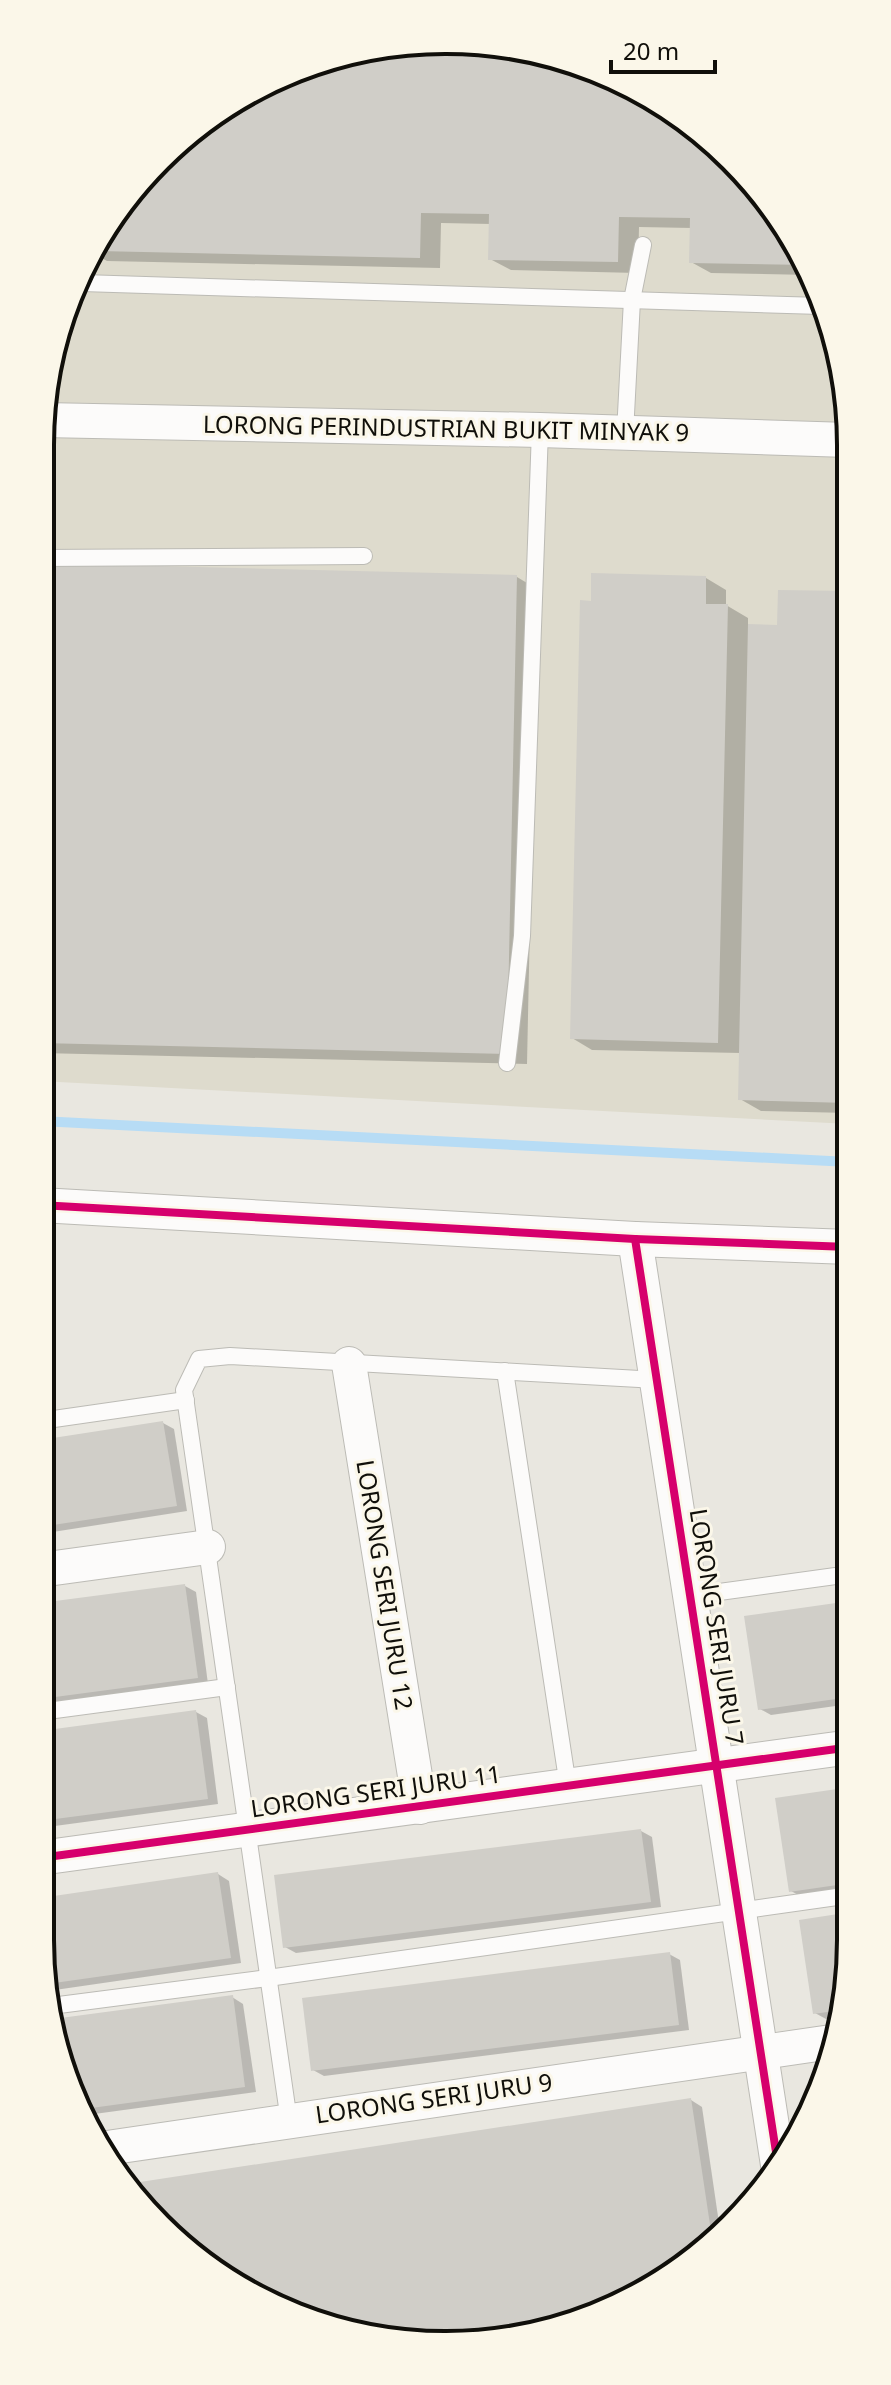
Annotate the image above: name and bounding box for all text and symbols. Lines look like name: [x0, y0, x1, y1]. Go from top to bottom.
scale bar: [611, 24, 715, 74]
text: 20 m: [623, 34, 679, 67]
street label: LORONG PERINDUSTRIAN BUKIT MINYAK 9: [203, 407, 689, 448]
street label: LORONG SERI JURU 12: [349, 1457, 422, 1712]
street label: LORONG SERI JURU 7: [683, 1506, 752, 1747]
street label: LORONG SERI JURU 11: [248, 1757, 503, 1824]
street label: LORONG SERI JURU 9: [313, 2065, 554, 2130]

